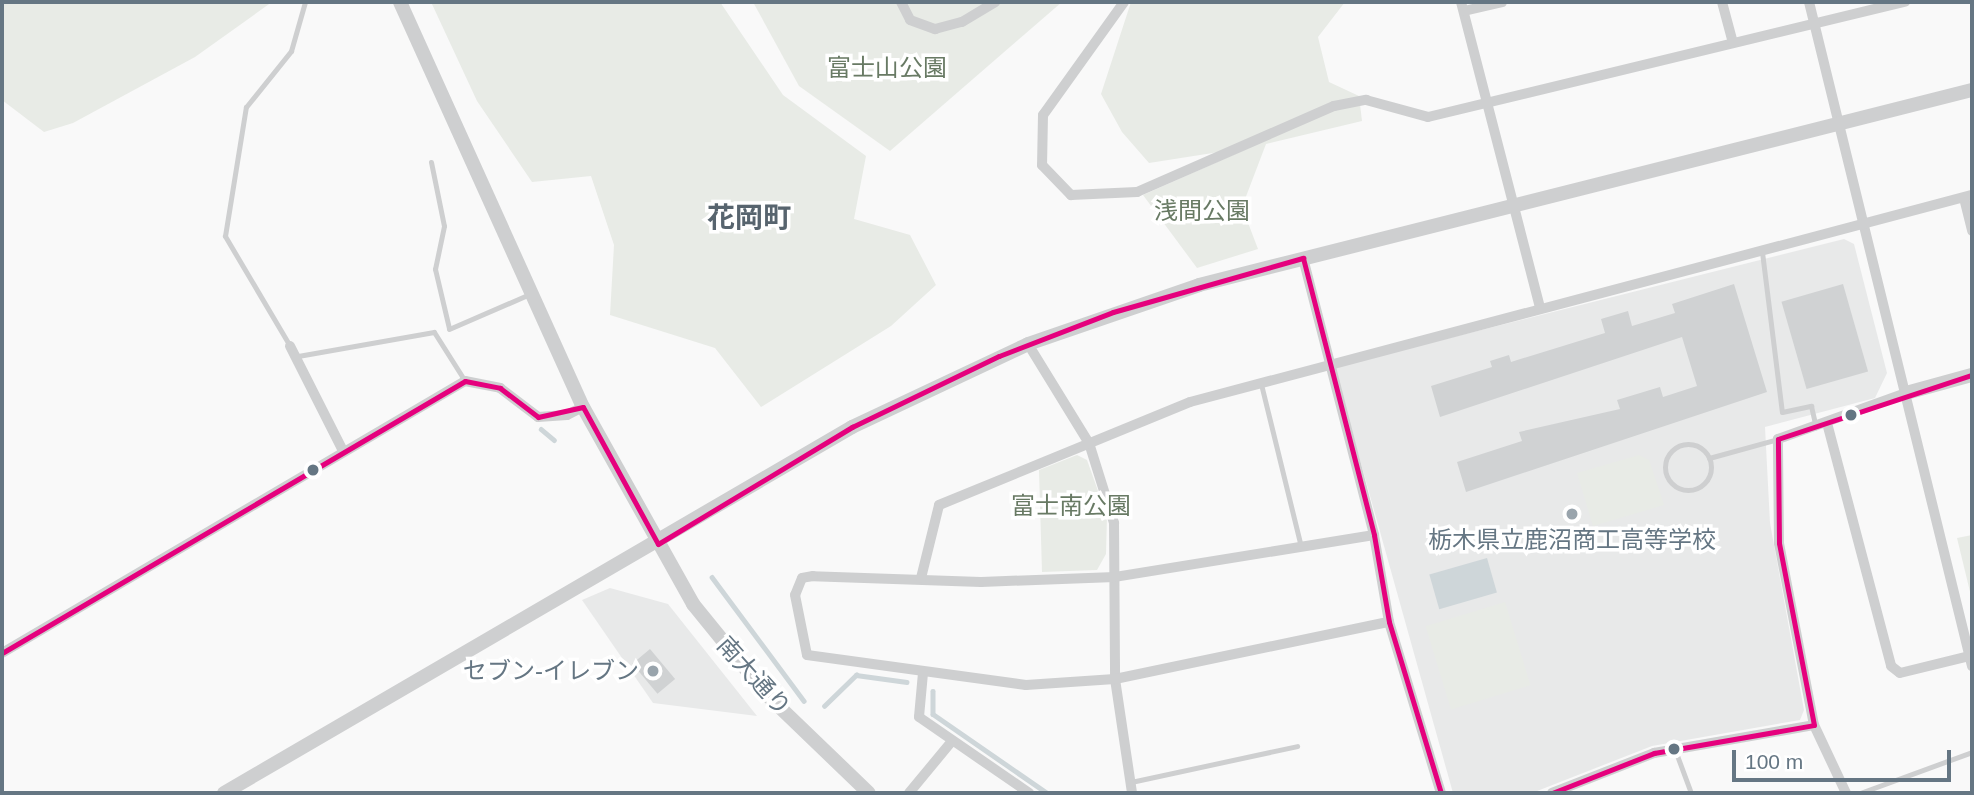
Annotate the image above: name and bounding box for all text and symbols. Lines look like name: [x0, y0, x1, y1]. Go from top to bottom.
park label: 富士山公園: [827, 54, 947, 82]
park label: 浅間公園: [1154, 197, 1250, 225]
district label: 花岡町: [707, 201, 791, 235]
unlabelled marker: [1844, 408, 1858, 422]
unlabelled marker: [306, 463, 320, 477]
park label: 富士南公園: [1011, 492, 1131, 520]
marker: 栃木県立鹿沼商工高等学校: [1564, 506, 1580, 522]
place label: 栃木県立鹿沼商工高等学校: [1428, 526, 1716, 554]
street label: 南大通り: [711, 631, 797, 721]
place label: セブン-イレブン: [463, 657, 639, 685]
marker: セブン-イレブン: [645, 663, 661, 679]
scale bar: [1736, 736, 1955, 780]
unlabelled marker: [1667, 742, 1681, 756]
text: 100 m: [1745, 750, 1803, 773]

